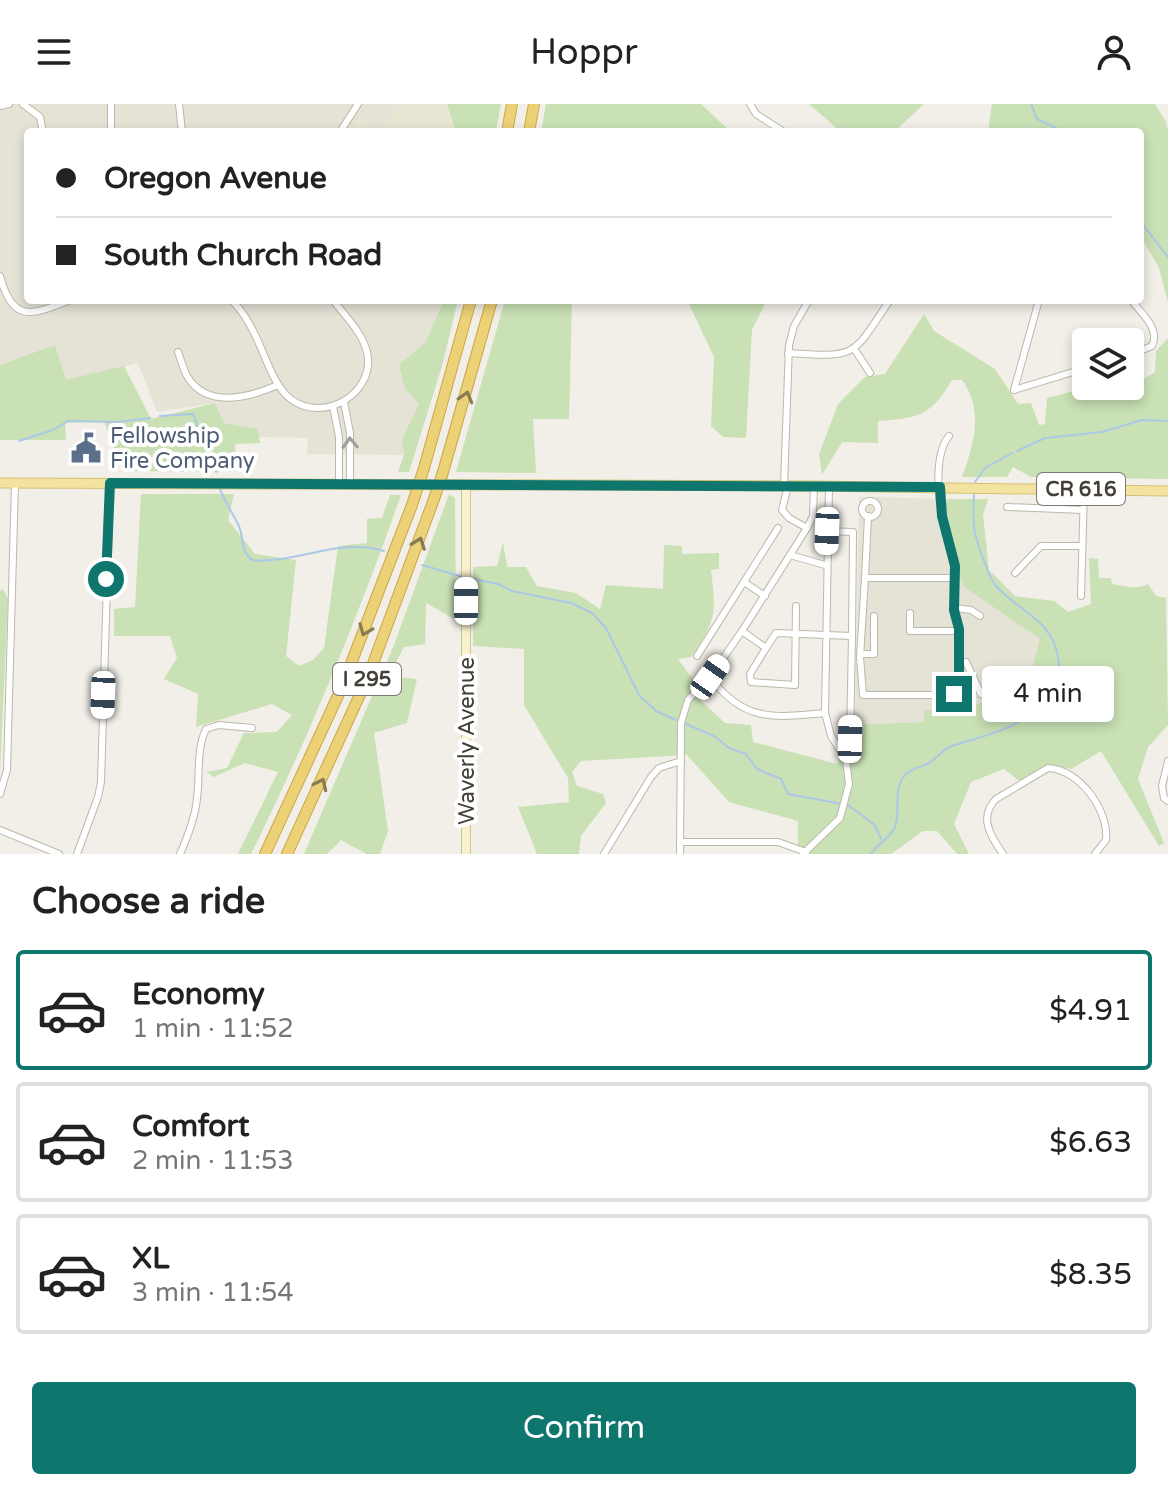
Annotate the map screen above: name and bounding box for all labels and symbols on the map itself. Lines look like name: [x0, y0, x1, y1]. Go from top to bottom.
one-way arrow: [457, 391, 473, 405]
place label: Fellowship Fire Company: [110, 423, 255, 474]
public building icon: Fellowship Fire Company: [69, 431, 103, 465]
one-way arrow: [342, 436, 359, 449]
road number: CR 616: [1037, 473, 1125, 505]
car: [814, 507, 840, 555]
one-way arrow: [409, 537, 426, 551]
route start: [88, 561, 124, 597]
car: [454, 577, 478, 625]
one-way arrow: [358, 622, 375, 636]
car: [686, 650, 734, 704]
street label: Waverly Avenue: [454, 657, 480, 825]
road number: I 295: [333, 663, 401, 695]
callout: 4 min: [982, 666, 1114, 722]
car: [90, 671, 116, 719]
route end: [936, 676, 972, 712]
car: [838, 715, 862, 763]
one-way arrow: [311, 777, 327, 792]

